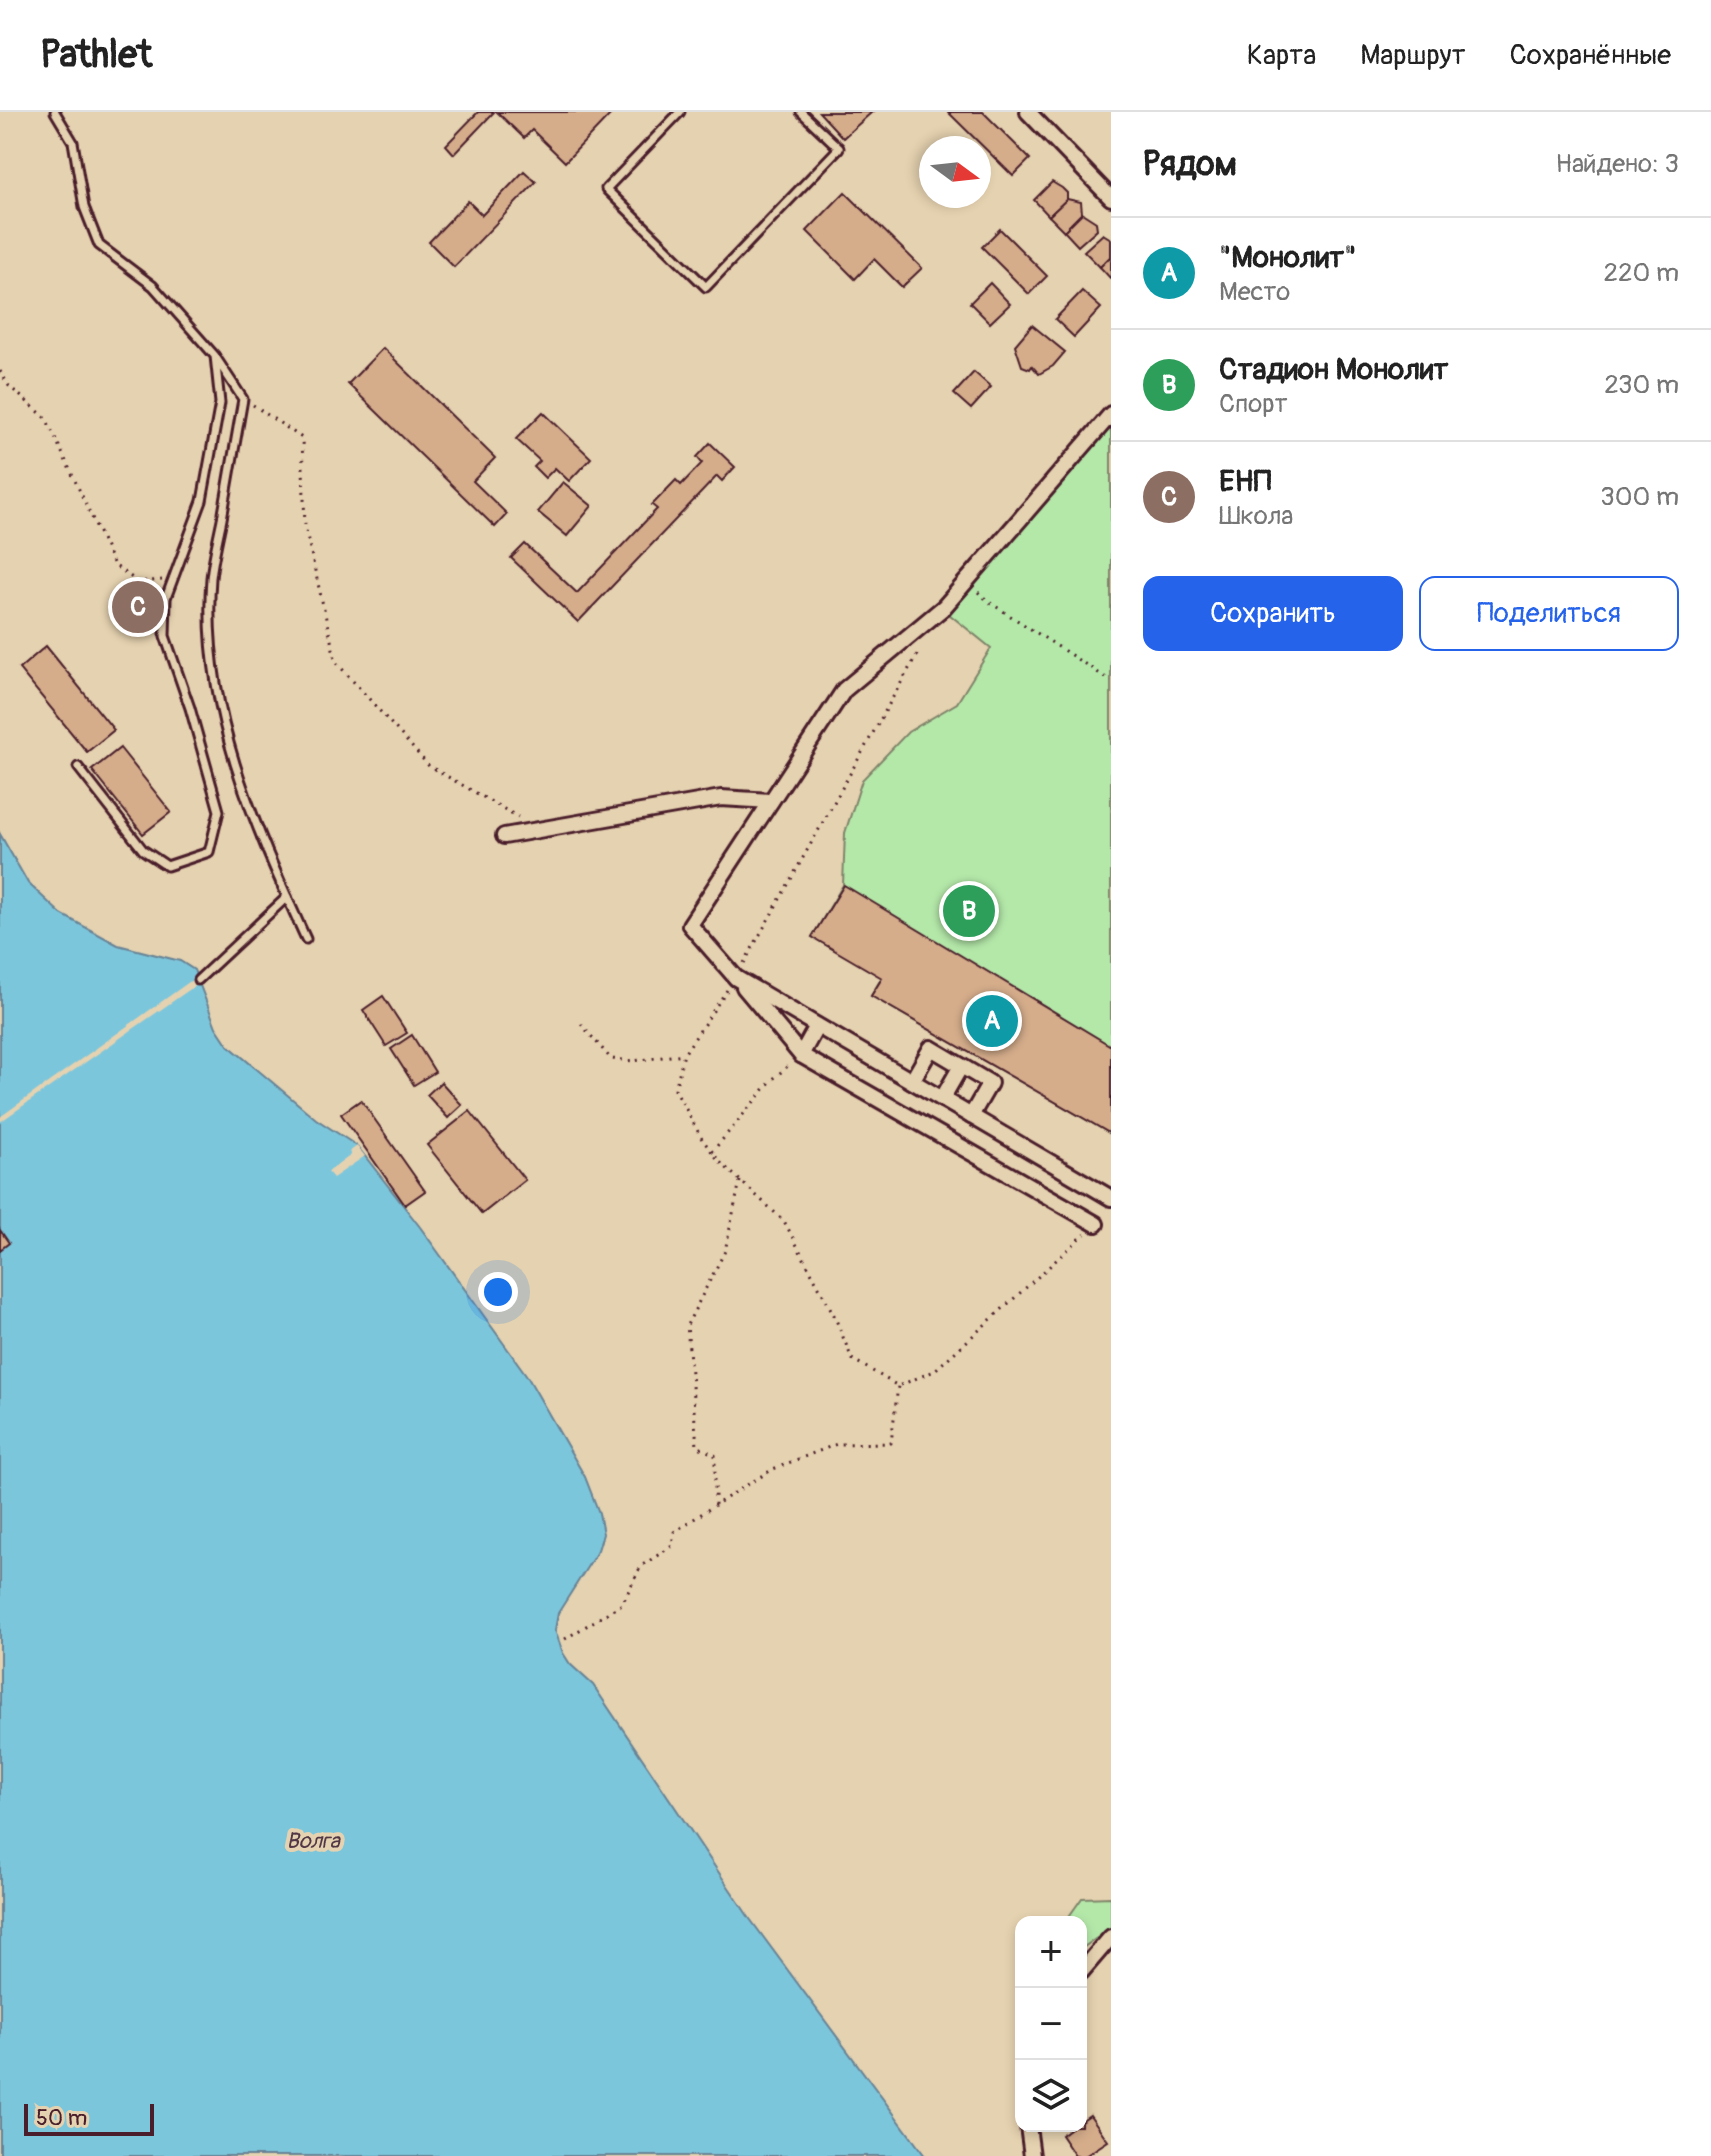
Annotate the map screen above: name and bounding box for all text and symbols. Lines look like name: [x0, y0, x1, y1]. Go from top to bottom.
text: Pathlet: [40, 31, 152, 79]
text: Карта: [1247, 38, 1316, 73]
text: Маршрут: [1360, 38, 1466, 73]
text: Сохранённые: [1510, 38, 1671, 73]
north arrow: [919, 136, 991, 208]
text: Рядом: [1143, 143, 1237, 186]
text: Найдено: 3: [1556, 148, 1679, 180]
text: "Монолит": [1219, 239, 1356, 276]
text: A: [1161, 257, 1177, 289]
text: 220 m: [1603, 257, 1679, 289]
text: Место: [1219, 276, 1290, 308]
text: Стадион Монолит: [1219, 351, 1448, 388]
text: B: [1162, 369, 1176, 401]
text: 230 m: [1604, 369, 1679, 401]
text: Спорт: [1219, 388, 1288, 420]
text: ЕНП: [1219, 463, 1272, 500]
text: C: [1161, 481, 1177, 513]
text: 300 m: [1600, 481, 1679, 513]
text: Школа: [1219, 500, 1293, 532]
button: Сохранить: [1143, 576, 1403, 651]
button: Поделиться: [1419, 576, 1679, 651]
pin: C: [112, 577, 164, 637]
pin: B: [943, 881, 995, 941]
pin: A: [966, 991, 1018, 1051]
your location: [478, 1272, 518, 1312]
water label: Волга: [286, 1827, 342, 1855]
map controls: [1015, 1916, 1087, 2132]
button: +: [1015, 1916, 1087, 1988]
button: −: [1015, 1988, 1087, 2060]
button: layers: [1015, 2060, 1087, 2132]
scale bar: [24, 2100, 154, 2136]
text: 50 m: [36, 2104, 87, 2132]

